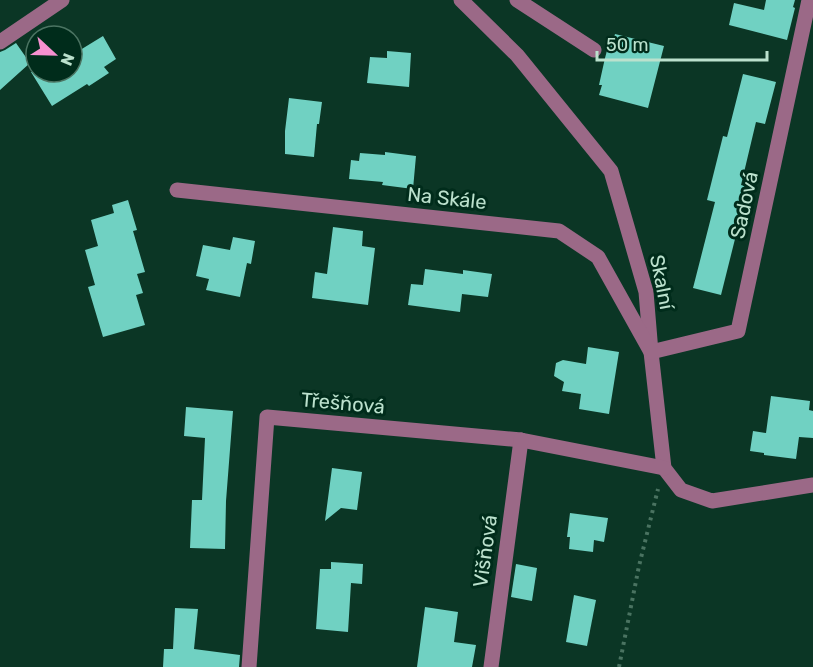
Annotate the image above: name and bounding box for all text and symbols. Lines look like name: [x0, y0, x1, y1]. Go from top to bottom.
north arrow: [24, 24, 84, 84]
scale bar: [597, 24, 766, 62]
text: 50 m: [606, 34, 649, 56]
text: N: [56, 51, 78, 68]
street label: Sadová: [725, 169, 763, 241]
street label: Na Skále: [406, 182, 488, 214]
street label: Skalní: [645, 253, 679, 313]
street label: Třešňová: [300, 387, 386, 419]
street label: Višňová: [468, 513, 502, 589]

